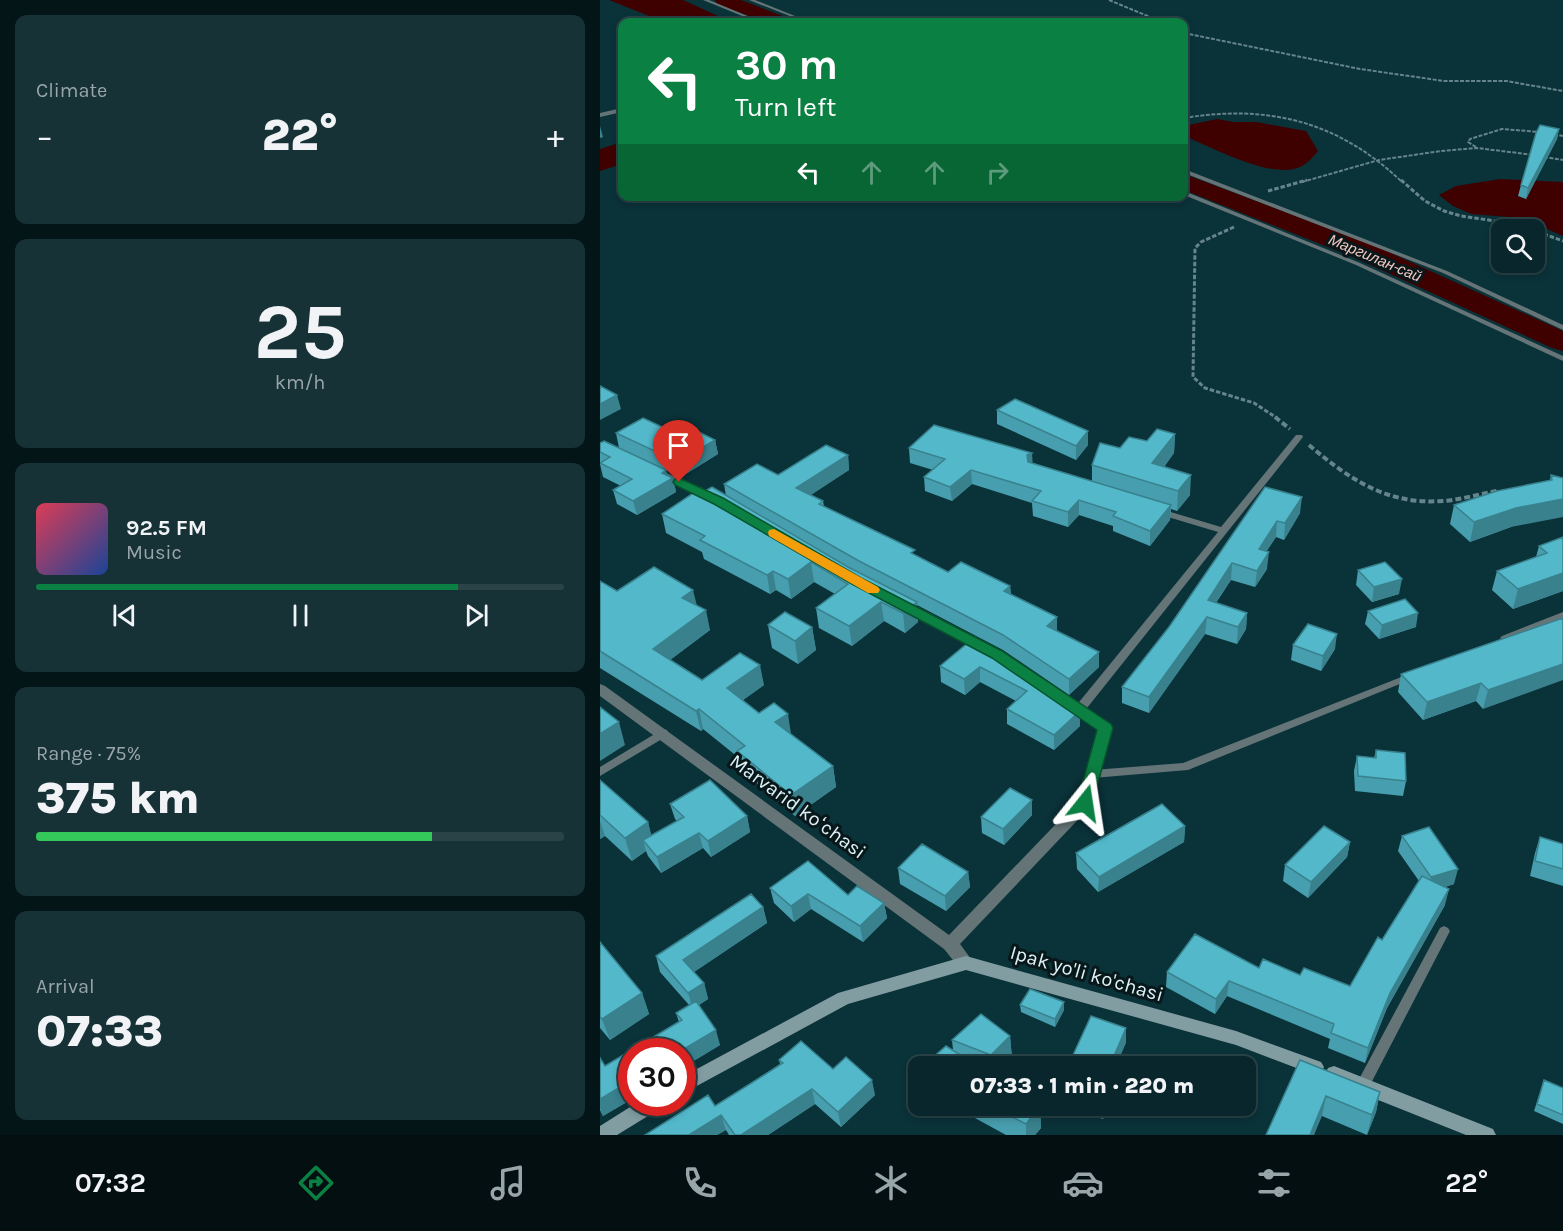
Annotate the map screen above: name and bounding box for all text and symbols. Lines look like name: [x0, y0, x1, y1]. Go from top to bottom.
text: 30 m: [735, 40, 838, 90]
icon: left: [636, 42, 714, 120]
text: Climate: [36, 79, 107, 102]
text: Turn left: [735, 91, 836, 123]
text: 22°: [262, 109, 338, 161]
text: −: [36, 117, 53, 155]
text: +: [547, 117, 564, 155]
icon: left: [792, 156, 825, 189]
icon: ahead: [855, 156, 888, 189]
icon: ahead: [918, 156, 951, 189]
icon: right: [981, 156, 1014, 189]
map controls: [1491, 219, 1545, 273]
button: search: [1491, 219, 1545, 273]
water label: Маргилан-сай: [1326, 230, 1425, 286]
text: 25: [254, 286, 346, 378]
text: km/h: [275, 371, 325, 394]
pin: [653, 420, 704, 482]
icon: arrive: [662, 429, 695, 462]
text: 92.5 FM: [126, 515, 207, 541]
text: Music: [126, 541, 182, 564]
icon: previous: [108, 599, 141, 632]
icon: pause: [284, 599, 317, 632]
icon: next: [460, 599, 493, 632]
text: Range · 75%: [36, 742, 141, 765]
street label: Marvarid koʻchasi: [725, 749, 870, 863]
position arrow: [1053, 771, 1117, 835]
text: 375 km: [36, 772, 200, 824]
street label: Ipak yo'li ko'chasi: [1008, 941, 1166, 1006]
text: Arrival: [36, 975, 95, 998]
text: 07:33: [36, 1005, 163, 1057]
speed limit sign: 30: [618, 1038, 696, 1116]
text: 07:33 · 1 min · 220 m: [970, 1073, 1194, 1099]
icon: directions: [295, 1162, 337, 1204]
icon: music: [487, 1162, 529, 1204]
icon: phone: [679, 1162, 721, 1204]
icon: climate: [870, 1162, 912, 1204]
icon: car: [1062, 1162, 1104, 1204]
icon: filters: [1253, 1162, 1295, 1204]
text: 07:32: [75, 1167, 146, 1199]
text: 22°: [1445, 1167, 1488, 1199]

